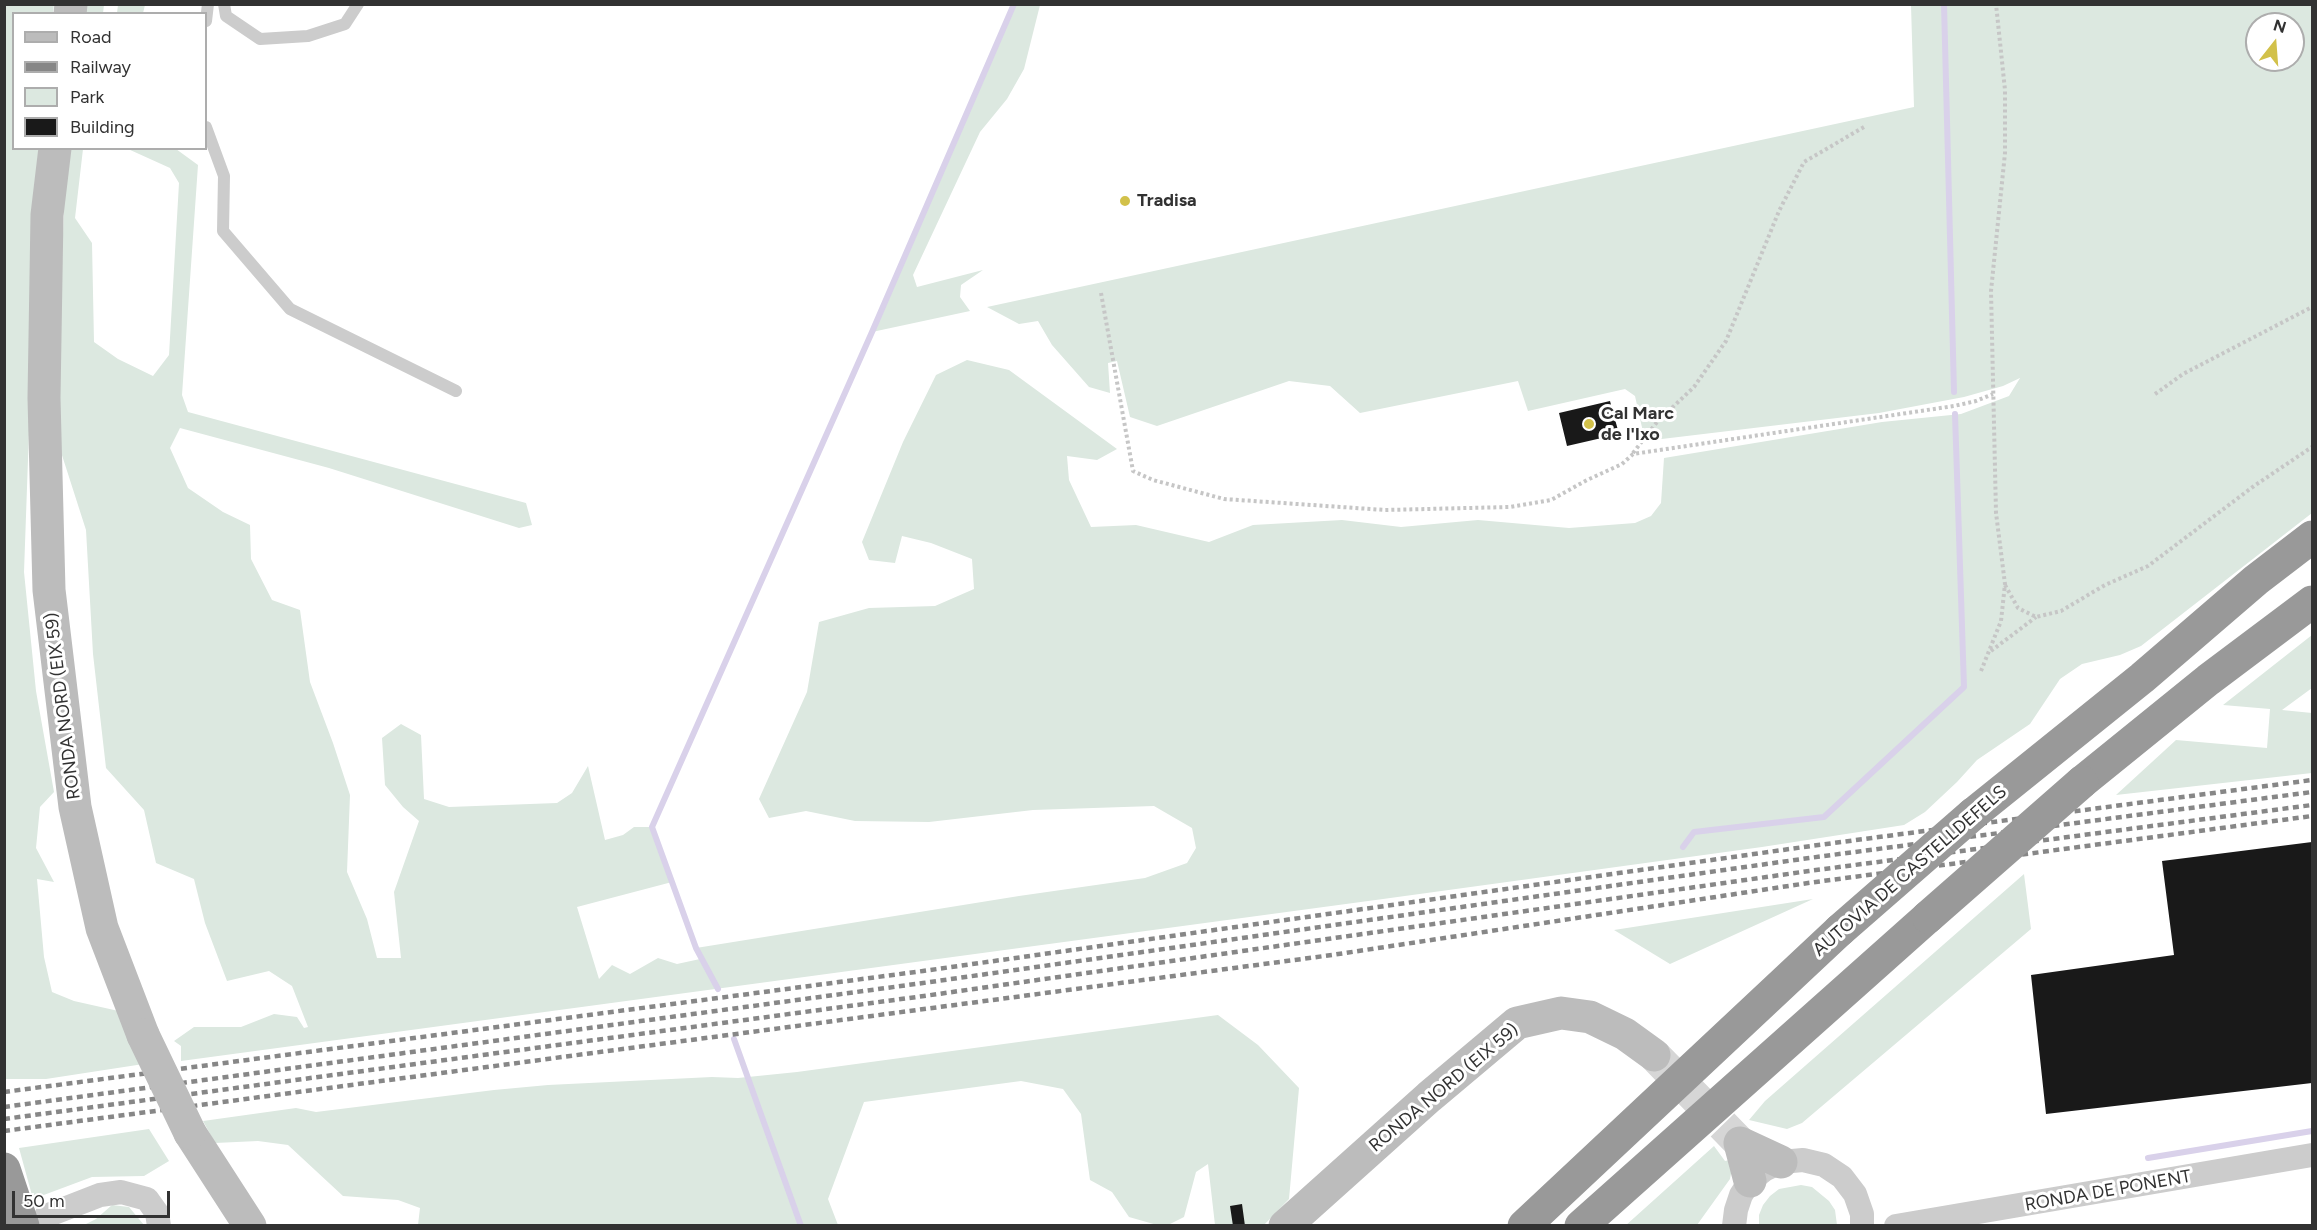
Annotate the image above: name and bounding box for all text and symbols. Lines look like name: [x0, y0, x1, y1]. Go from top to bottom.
legend: [12, 12, 207, 150]
north arrow: [2245, 12, 2305, 72]
text: N: [2271, 15, 2289, 37]
text: Road: [70, 26, 111, 48]
text: Railway: [70, 56, 131, 78]
text: Park: [70, 86, 104, 108]
text: Building: [70, 116, 135, 138]
place label: Tradisa: [1137, 190, 1197, 212]
marker: Tradisa: [1118, 194, 1132, 208]
place label: Cal Marc de l'Ixo: [1601, 403, 1674, 446]
marker: Cal Marc de l'Ixo: [1582, 417, 1596, 431]
street label: RONDA NORD (EIX 59): [41, 611, 85, 801]
street label: AUTOVIA DE CASTELLDEFELS: [1809, 781, 2011, 961]
street label: RONDA NORD (EIX 59): [1365, 1019, 1523, 1157]
street label: RONDA DE PONENT: [2023, 1166, 2193, 1216]
scale bar: [15, 1179, 172, 1217]
text: 50 m: [23, 1190, 65, 1212]

